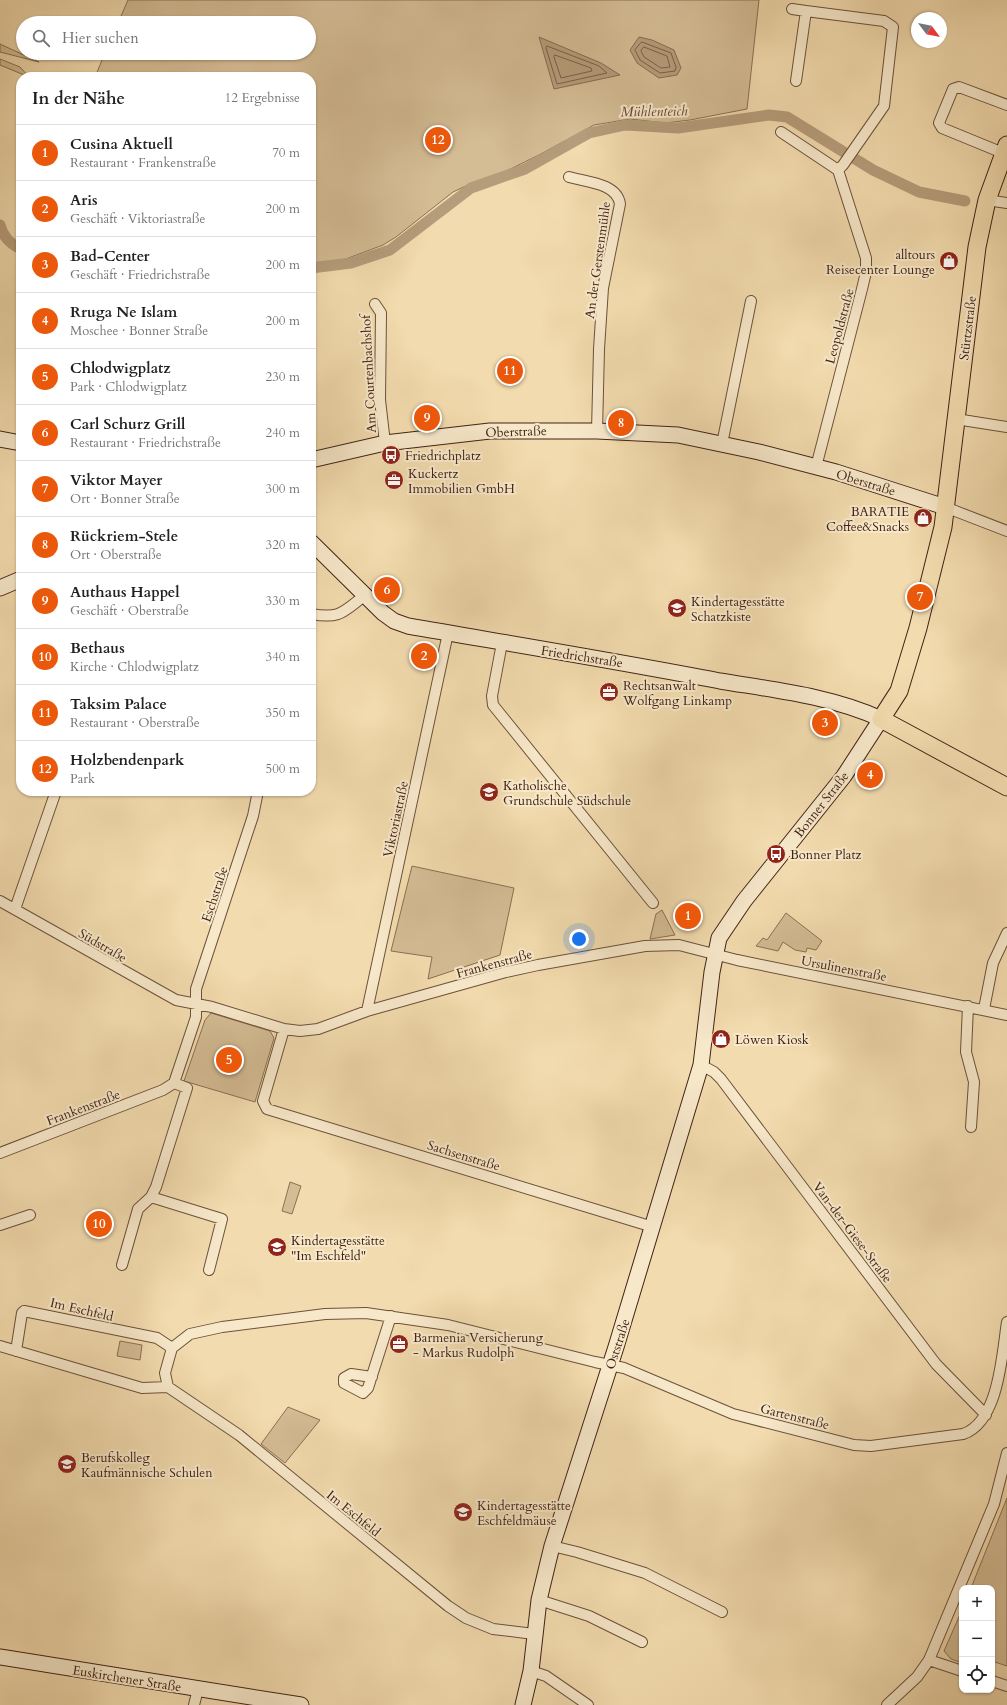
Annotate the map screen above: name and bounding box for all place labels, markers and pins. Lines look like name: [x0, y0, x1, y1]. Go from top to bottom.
pin: 12: [425, 125, 451, 155]
place label: alltours Reisecenter Lounge: [826, 246, 935, 279]
shop icon: alltours Reisecenter Lounge: [938, 250, 960, 272]
pin: 11: [497, 356, 523, 386]
pin: 9: [414, 403, 440, 433]
pin: 8: [608, 408, 634, 438]
bus stop icon: Friedrichplatz: [380, 444, 402, 466]
place label: Friedrichplatz: [405, 447, 481, 465]
place label: Kuckertz Immobilien GmbH: [408, 465, 515, 498]
office icon: Kuckertz Immobilien GmbH: [383, 469, 405, 491]
place label: BARATIE Coffee&Snacks: [826, 503, 909, 536]
shop icon: BARATIE Coffee&Snacks: [912, 507, 934, 529]
pin: 6: [374, 575, 400, 605]
pin: 7: [907, 582, 933, 612]
place label: Kindertagesstätte Schatzkiste: [691, 593, 785, 626]
school or university icon: Kindertagesstätte Schatzkiste: [666, 597, 688, 619]
pin: 2: [411, 641, 437, 671]
place label: Rechtsanwalt Wolfgang Linkamp: [622, 677, 732, 710]
office icon: Rechtsanwalt Wolfgang Linkamp: [598, 681, 620, 703]
pin: 3: [812, 708, 838, 738]
pin: 4: [857, 760, 883, 790]
place label: Katholische Grundschule Südschule: [503, 777, 631, 810]
school or university icon: Katholische Grundschule Südschule: [478, 781, 500, 803]
bus stop icon: Bonner Platz: [765, 843, 787, 865]
place label: Bonner Platz: [790, 846, 861, 864]
pin: 1: [675, 901, 701, 931]
shop icon: Löwen Kiosk: [710, 1028, 732, 1050]
place label: Löwen Kiosk: [735, 1031, 809, 1049]
pin: 5: [216, 1045, 242, 1075]
pin: 10: [86, 1209, 112, 1239]
place label: Kindertagesstätte "Im Eschfeld": [291, 1232, 385, 1265]
school or university icon: Kindertagesstätte "Im Eschfeld": [266, 1236, 288, 1258]
place label: Barmenia Versicherung - Markus Rudolph: [413, 1329, 544, 1362]
office icon: Barmenia Versicherung - Markus Rudolph: [388, 1333, 410, 1355]
place label: Berufskolleg Kaufmännische Schulen: [81, 1449, 213, 1482]
school or university icon: Berufskolleg Kaufmännische Schulen: [56, 1453, 78, 1475]
place label: Kindertagesstätte Eschfeldmäuse: [477, 1497, 571, 1530]
school or university icon: Kindertagesstätte Eschfeldmäuse: [452, 1501, 474, 1523]

